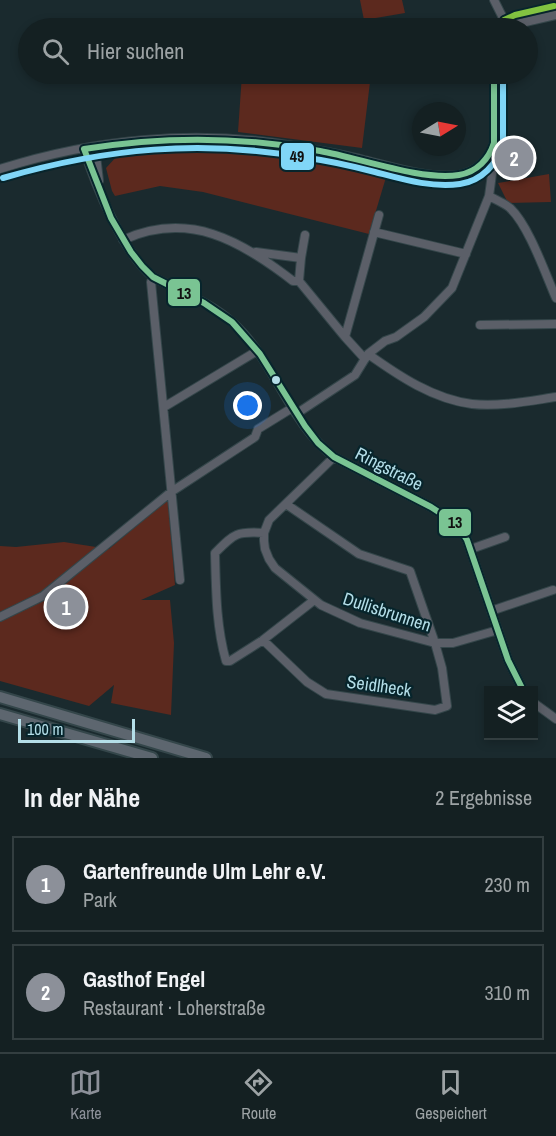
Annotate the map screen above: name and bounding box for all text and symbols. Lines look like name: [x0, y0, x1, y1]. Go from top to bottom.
search box: [18, 18, 538, 84]
icon: search: [39, 35, 72, 68]
text: Hier suchen: [87, 36, 184, 66]
north arrow: [412, 102, 466, 156]
pin: 2: [494, 136, 534, 180]
line badge: 49: [280, 142, 315, 171]
text: 49: [290, 145, 304, 167]
line badge: 13: [167, 278, 201, 307]
text: 13: [177, 282, 191, 304]
unlabelled marker: [270, 374, 282, 386]
your location: [233, 391, 262, 420]
street label: Ringstraße: [351, 441, 427, 496]
line badge: 13: [438, 508, 472, 537]
text: 13: [448, 511, 462, 533]
pin: 1: [46, 584, 86, 630]
street label: Dullisbrunnen: [340, 586, 434, 637]
street label: Seidlheck: [345, 669, 414, 702]
map controls: [484, 686, 538, 740]
button: layers: [484, 686, 538, 740]
scale bar: [18, 716, 135, 744]
text: 100 m: [27, 718, 63, 740]
text: In der Nähe: [24, 780, 140, 815]
text: 2 Ergebnisse: [435, 784, 532, 811]
text: Gartenfreunde Ulm Lehr e.V.: [83, 856, 326, 886]
text: 1: [41, 871, 50, 898]
text: 230 m: [484, 871, 530, 898]
text: Park: [83, 886, 117, 913]
text: Gasthof Engel: [83, 964, 205, 994]
text: 2: [41, 979, 50, 1006]
text: 310 m: [484, 979, 530, 1006]
text: Restaurant · Loherstraße: [83, 994, 265, 1021]
tab: Karte: [69, 1066, 102, 1124]
tab: Route: [241, 1066, 276, 1124]
tab: Gespeichert: [415, 1066, 487, 1124]

